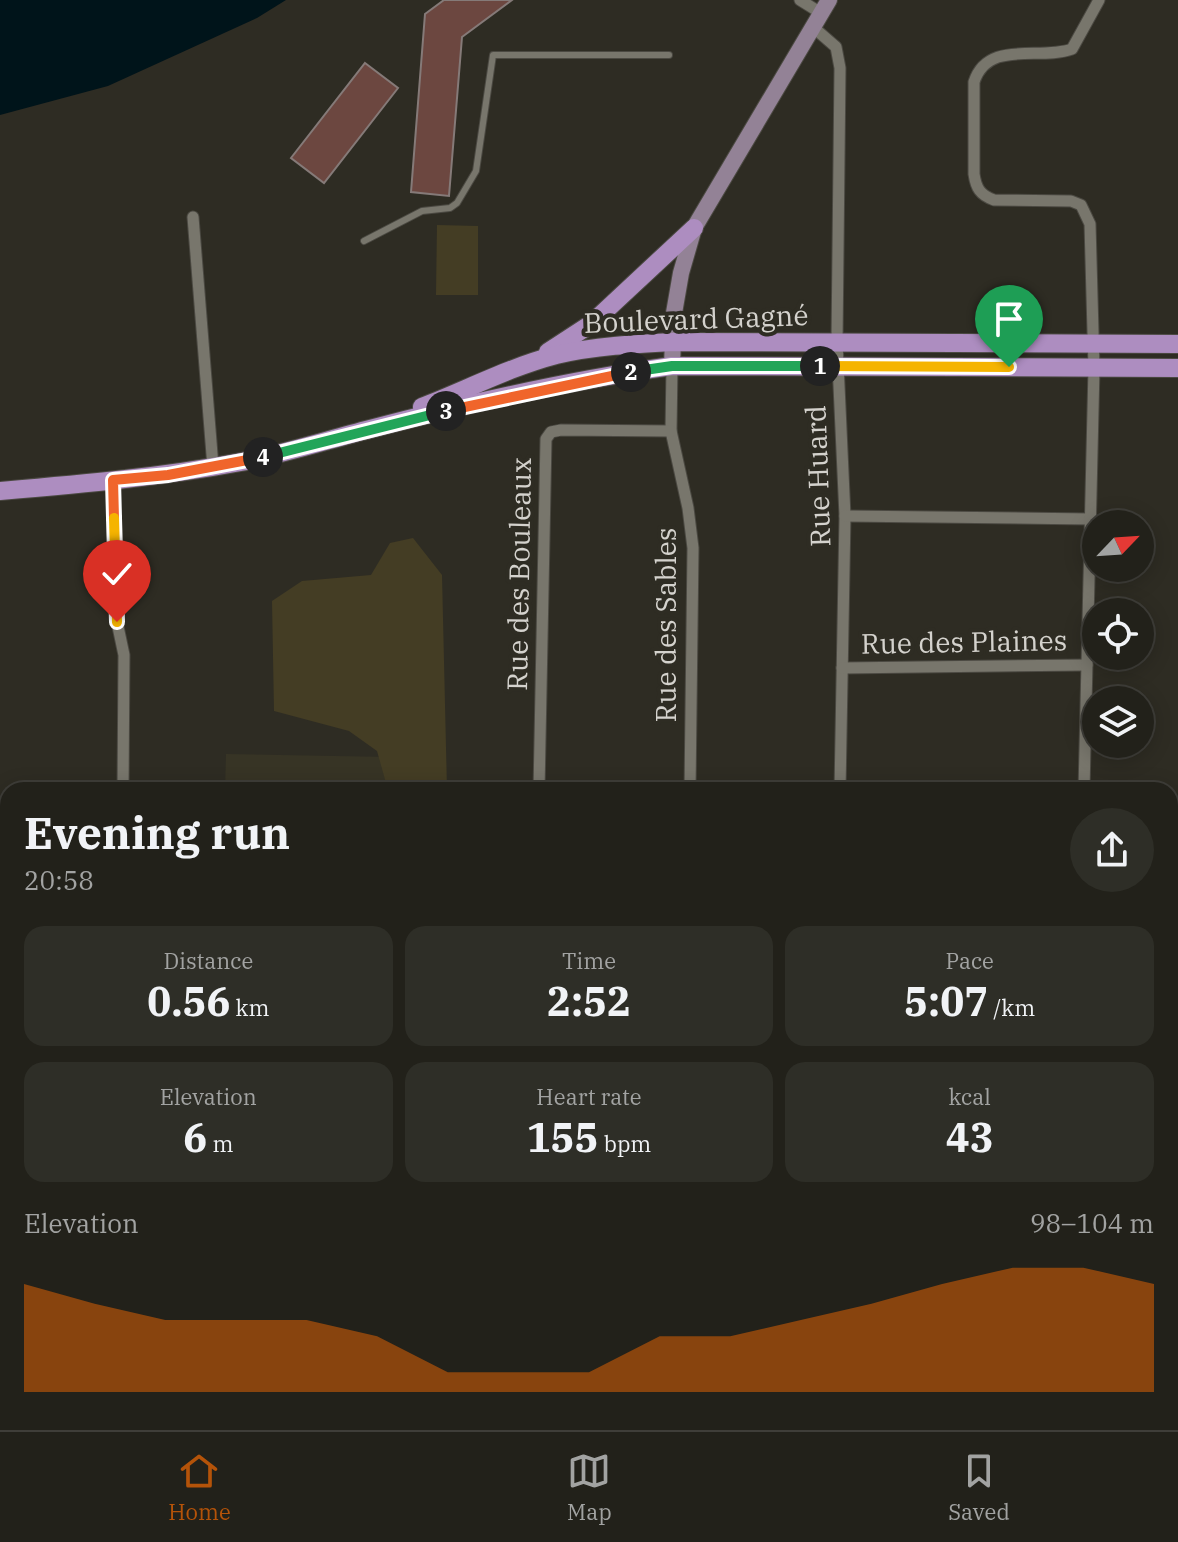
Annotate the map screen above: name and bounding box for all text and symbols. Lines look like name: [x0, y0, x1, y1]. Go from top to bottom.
pin: [975, 285, 1043, 367]
street label: Boulevard Gagné: [583, 296, 809, 341]
icon: arrive: [987, 297, 1031, 341]
pin: 1: [800, 346, 840, 386]
text: 1: [813, 351, 827, 380]
pin: 2: [611, 352, 651, 392]
text: 2: [624, 357, 638, 386]
pin: 3: [426, 391, 466, 431]
text: 3: [439, 396, 453, 425]
street label: Rue Huard: [797, 405, 838, 547]
pin: 4: [243, 437, 283, 477]
text: 4: [256, 442, 270, 471]
street label: Rue des Bouleaux: [498, 457, 539, 691]
north arrow: [1082, 510, 1154, 582]
map controls: [1082, 510, 1154, 758]
street label: Rue des Sables: [647, 528, 684, 723]
pin: [83, 540, 151, 622]
icon: check: [95, 552, 139, 596]
button: locate: [1082, 598, 1154, 670]
street label: Rue des Plaines: [861, 621, 1067, 662]
button: layers: [1082, 686, 1154, 758]
text: Evening run: [24, 804, 290, 861]
button: share: [1070, 808, 1154, 892]
text: 20:58: [24, 863, 94, 897]
text: Distance: [163, 946, 253, 975]
text: Time: [562, 946, 616, 975]
text: Pace: [945, 946, 994, 975]
text: 0.56: [147, 975, 231, 1027]
text: 2:52: [547, 975, 631, 1027]
text: 5:07: [904, 975, 988, 1027]
text: km: [231, 993, 269, 1022]
text: /km: [988, 993, 1035, 1022]
text: Elevation: [160, 1082, 257, 1111]
text: Heart rate: [536, 1082, 642, 1111]
text: kcal: [948, 1082, 991, 1111]
text: 6: [183, 1111, 207, 1163]
text: 155: [527, 1111, 599, 1163]
text: 43: [946, 1111, 994, 1163]
text: m: [207, 1129, 233, 1158]
text: bpm: [599, 1129, 651, 1158]
text: Elevation: [24, 1206, 139, 1240]
text: 98–104 m: [1030, 1206, 1154, 1240]
tab: Home: [168, 1449, 231, 1526]
tab: Map: [567, 1449, 612, 1526]
tab: Saved: [948, 1449, 1010, 1526]

